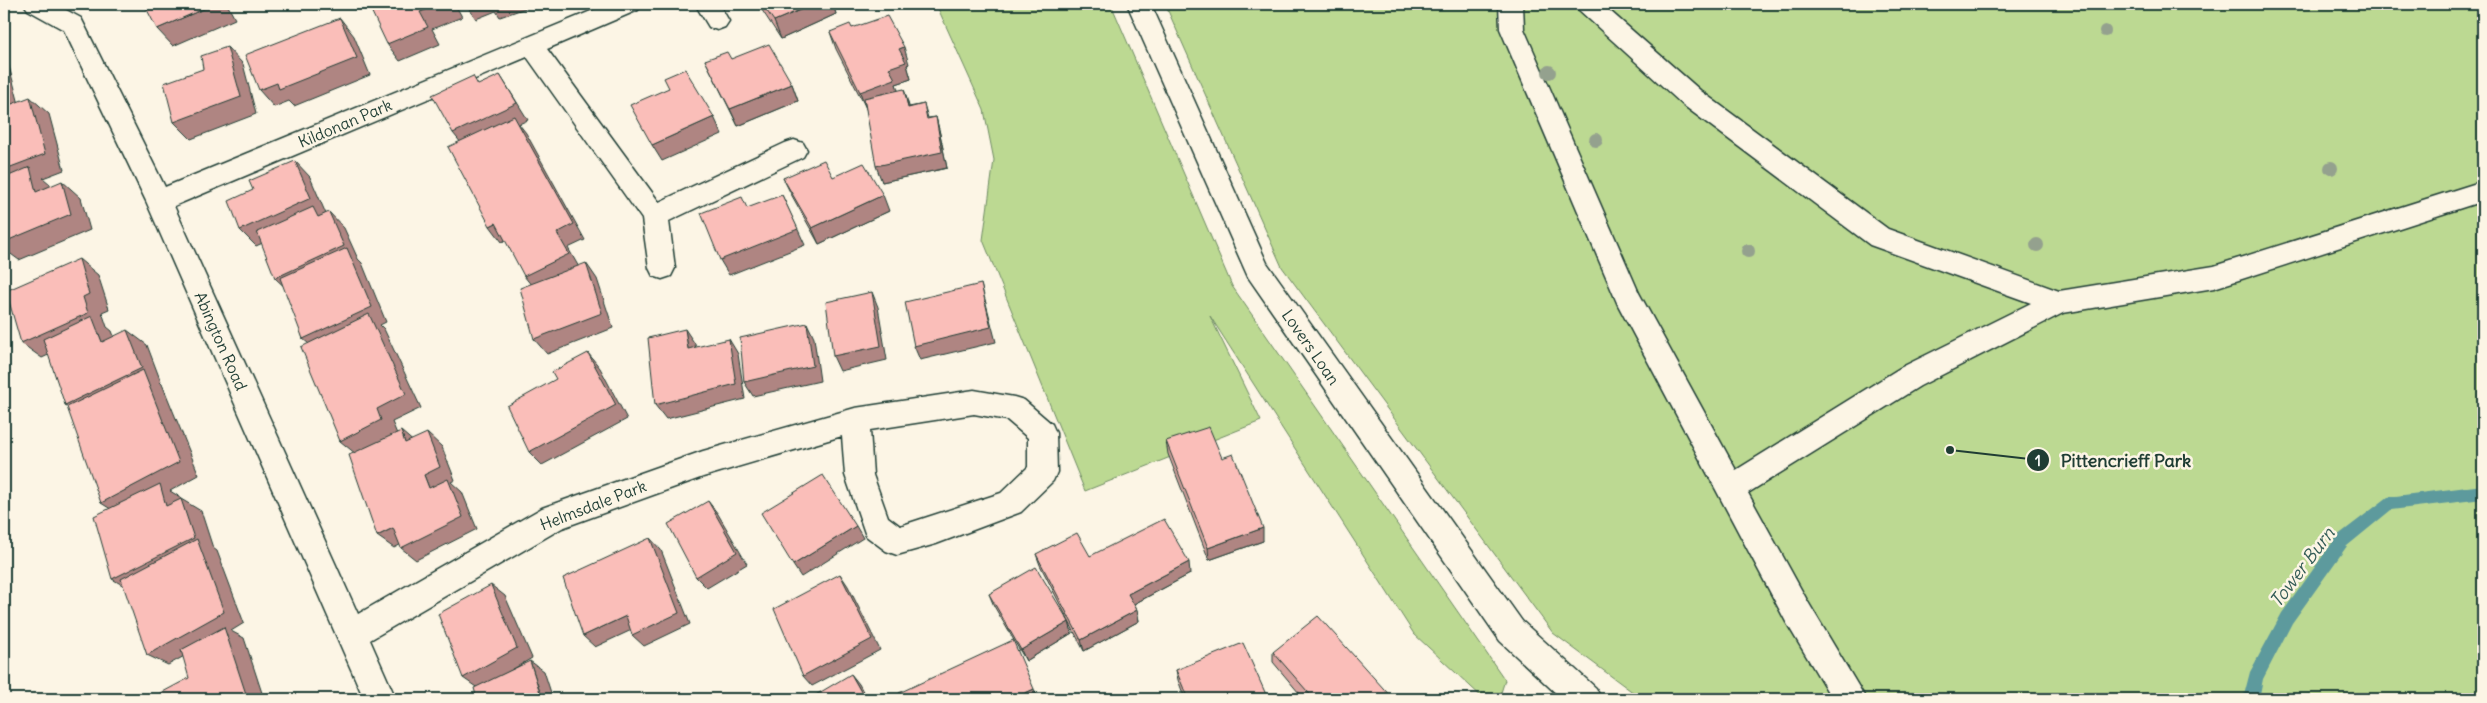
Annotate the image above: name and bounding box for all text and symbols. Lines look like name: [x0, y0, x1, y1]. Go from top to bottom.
street label: Kildonan Park: [295, 94, 395, 152]
street label: Abington Road: [190, 289, 252, 393]
street label: Lovers Loan: [1278, 305, 1344, 389]
callout: Pittencrieff Park: [2025, 444, 2201, 477]
text: Pittencrieff Park: [2061, 449, 2191, 472]
text: 1: [2035, 451, 2041, 470]
street label: Helmsdale Park: [537, 476, 649, 534]
water label: Tower Burn: [2265, 522, 2340, 611]

